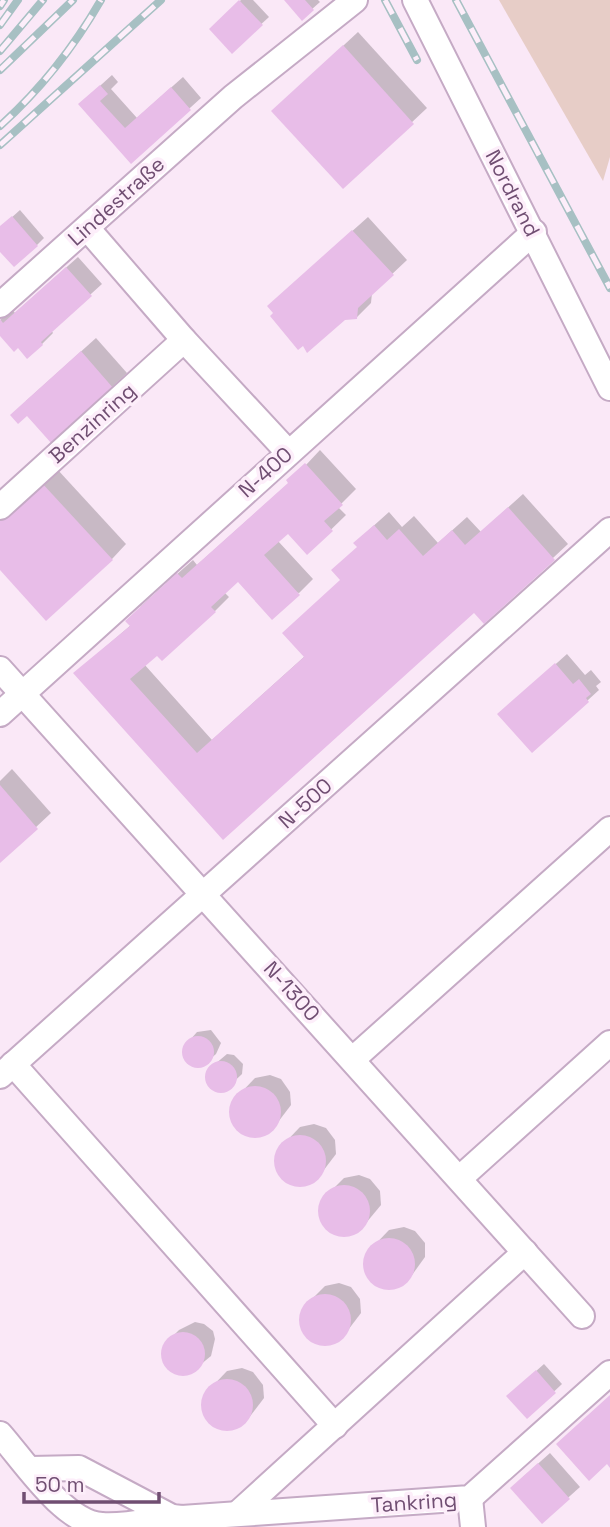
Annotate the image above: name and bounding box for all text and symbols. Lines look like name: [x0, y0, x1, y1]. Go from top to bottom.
street label: Nordrand: [480, 145, 546, 241]
street label: Lindestraße: [62, 150, 170, 252]
street label: Benzinring: [43, 377, 141, 469]
street label: N-400: [232, 441, 298, 503]
street label: N-500: [273, 772, 337, 834]
street label: N-1300: [258, 955, 326, 1027]
scale bar: [24, 1460, 159, 1504]
text: 50 m: [35, 1471, 85, 1498]
street label: Tankring: [370, 1486, 458, 1518]

